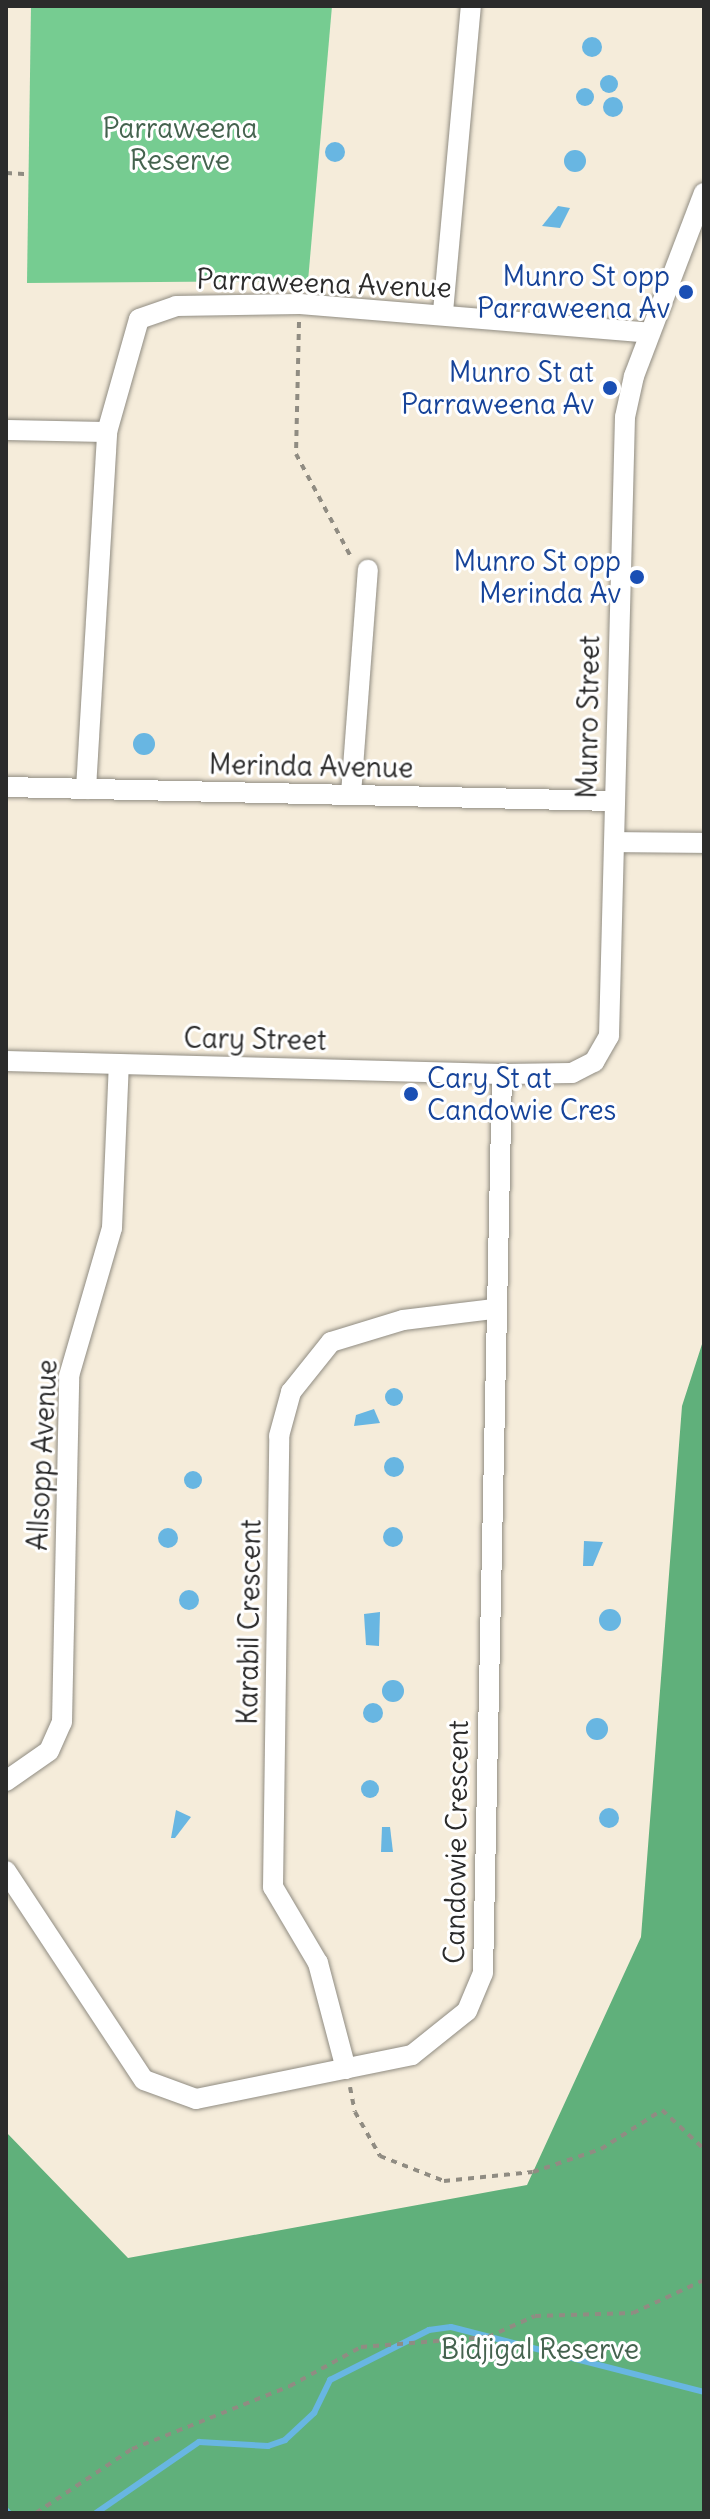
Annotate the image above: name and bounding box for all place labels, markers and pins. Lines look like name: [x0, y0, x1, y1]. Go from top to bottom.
place label: Munro St opp Parraweena Av: [477, 259, 670, 325]
marker: Munro St opp Parraweena Av: [677, 283, 695, 301]
place label: Munro St at Parraweena Av: [401, 355, 594, 421]
marker: Munro St at Parraweena Av: [601, 379, 619, 397]
place label: Munro St opp Merinda Av: [453, 544, 621, 610]
marker: Munro St opp Merinda Av: [628, 568, 646, 586]
place label: Cary St at Candowie Cres: [427, 1061, 616, 1127]
marker: Cary St at Candowie Cres: [402, 1085, 420, 1103]

